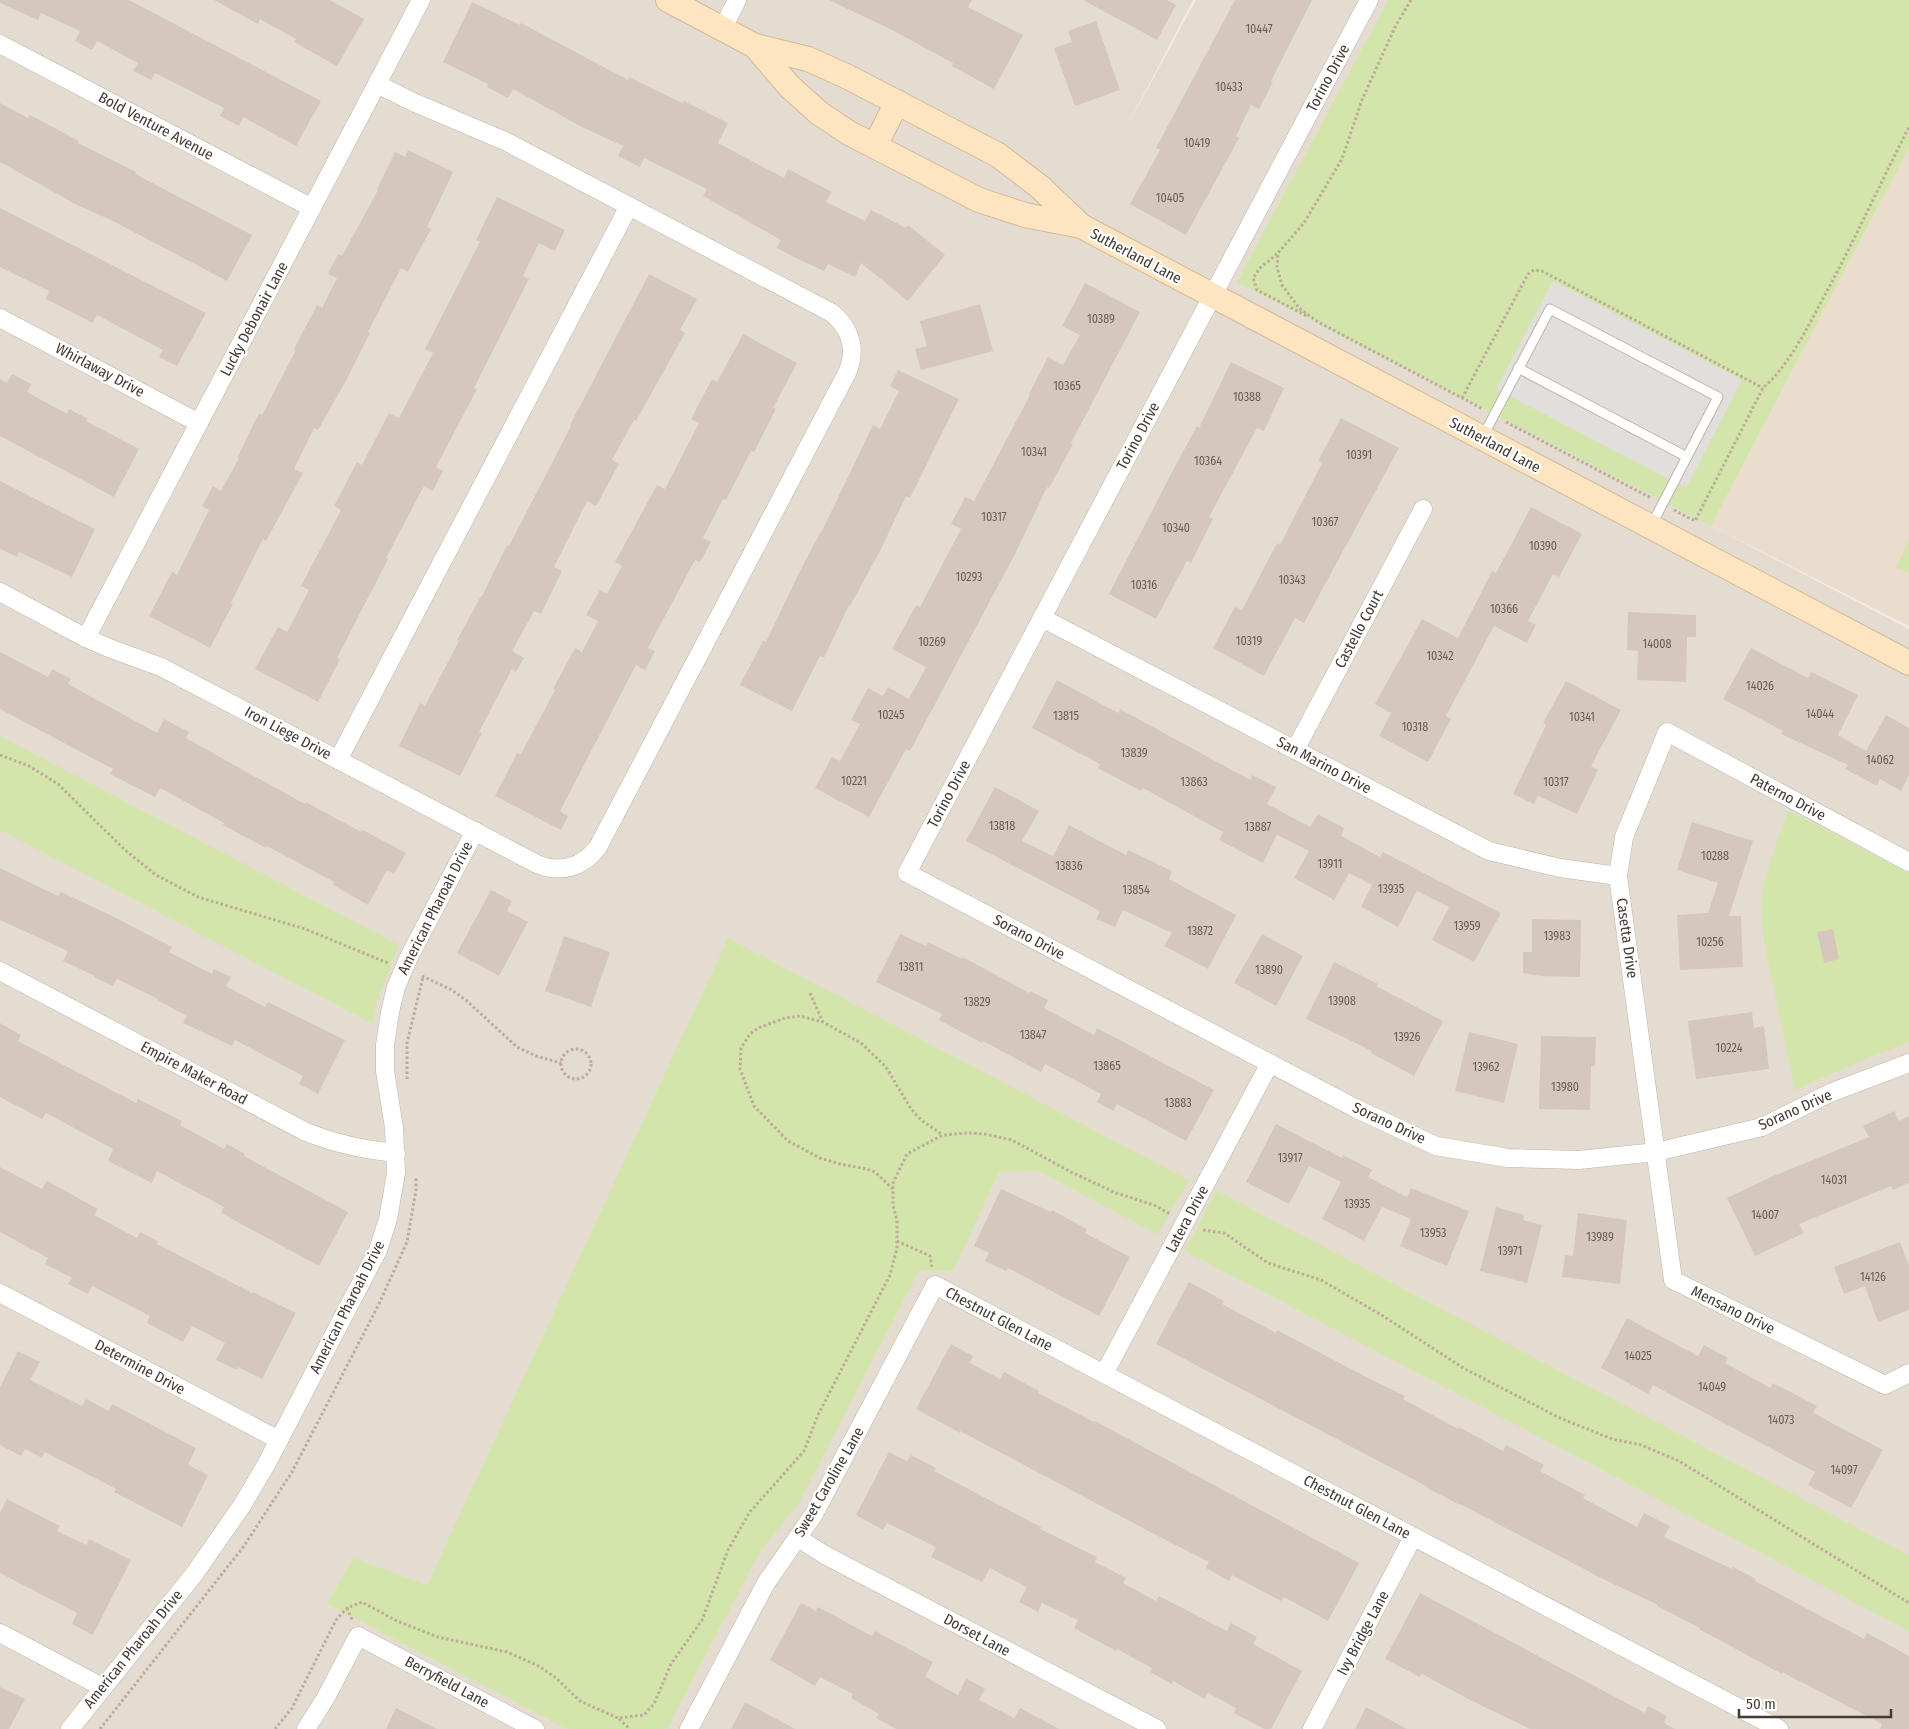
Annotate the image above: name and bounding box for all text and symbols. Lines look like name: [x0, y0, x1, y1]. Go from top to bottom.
house number: 10447: [1245, 22, 1273, 36]
street label: Torino Drive: [1303, 41, 1353, 115]
house number: 10433: [1215, 80, 1243, 94]
street label: Bold Venture Avenue: [95, 88, 217, 164]
house number: 10419: [1184, 136, 1210, 150]
house number: 10405: [1156, 191, 1185, 205]
street label: Sutherland Lane: [1087, 224, 1185, 288]
street label: Lucky Debonair Lane: [216, 259, 292, 379]
house number: 10389: [1087, 312, 1115, 326]
street label: Whirlaway Drive: [52, 339, 148, 401]
house number: 10365: [1053, 379, 1081, 393]
house number: 10388: [1233, 390, 1261, 404]
street label: Torino Drive: [1113, 399, 1163, 473]
street label: Sutherland Lane: [1446, 413, 1544, 477]
house number: 10341: [1021, 445, 1047, 459]
house number: 10391: [1346, 448, 1372, 462]
house number: 10364: [1194, 454, 1222, 468]
house number: 10317: [981, 510, 1007, 524]
house number: 10367: [1312, 515, 1339, 529]
house number: 10340: [1162, 521, 1190, 535]
house number: 10390: [1529, 539, 1557, 553]
house number: 10293: [955, 570, 983, 584]
house number: 10343: [1278, 573, 1306, 587]
house number: 10316: [1131, 578, 1157, 592]
street label: Castello Court: [1331, 587, 1387, 671]
house number: 10366: [1490, 602, 1518, 616]
house number: 10319: [1236, 634, 1262, 648]
house number: 10269: [918, 635, 946, 649]
house number: 14008: [1643, 637, 1672, 651]
house number: 10342: [1426, 649, 1454, 663]
house number: 14026: [1746, 679, 1774, 693]
street label: Iron Liege Drive: [242, 703, 334, 763]
house number: 14044: [1806, 707, 1834, 721]
house number: 10245: [877, 708, 905, 722]
house number: 13815: [1053, 709, 1079, 723]
house number: 10341: [1569, 710, 1595, 724]
house number: 10318: [1402, 720, 1428, 734]
street label: San Marino Drive: [1274, 733, 1374, 797]
house number: 13839: [1120, 746, 1148, 760]
house number: 14062: [1866, 753, 1894, 767]
street label: Torino Drive: [924, 757, 974, 831]
street label: Paterno Drive: [1747, 770, 1829, 824]
house number: 10221: [841, 774, 867, 788]
house number: 13863: [1180, 775, 1208, 789]
house number: 10317: [1543, 775, 1569, 789]
house number: 13818: [989, 819, 1015, 833]
house number: 13887: [1245, 820, 1272, 834]
street label: American Pharoah Drive: [394, 839, 476, 977]
house number: 10288: [1701, 849, 1729, 863]
house number: 13911: [1318, 857, 1342, 871]
house number: 13836: [1055, 859, 1083, 873]
house number: 13935: [1378, 882, 1405, 896]
house number: 13854: [1122, 883, 1150, 897]
street label: Casetta Drive: [1612, 897, 1642, 979]
street label: Sorano Drive: [990, 911, 1068, 963]
house number: 13959: [1454, 919, 1481, 933]
house number: 13872: [1187, 924, 1213, 938]
house number: 13983: [1543, 929, 1571, 943]
house number: 10256: [1696, 935, 1724, 949]
house number: 13811: [899, 960, 923, 974]
house number: 13890: [1255, 963, 1283, 977]
house number: 13908: [1328, 994, 1356, 1008]
house number: 13829: [963, 995, 991, 1009]
house number: 13847: [1020, 1028, 1046, 1042]
house number: 13926: [1394, 1030, 1420, 1044]
street label: Empire Maker Road: [138, 1037, 250, 1109]
house number: 10224: [1716, 1041, 1743, 1055]
house number: 13865: [1093, 1059, 1121, 1073]
house number: 13962: [1473, 1060, 1499, 1074]
house number: 13980: [1551, 1080, 1579, 1094]
street label: Sorano Drive: [1755, 1086, 1835, 1134]
house number: 13883: [1164, 1096, 1192, 1110]
street label: Sorano Drive: [1350, 1098, 1428, 1148]
house number: 13917: [1277, 1151, 1303, 1165]
house number: 14031: [1821, 1173, 1847, 1187]
street label: Latera Drive: [1162, 1182, 1212, 1256]
house number: 13935: [1344, 1197, 1371, 1211]
house number: 14007: [1751, 1208, 1779, 1222]
house number: 13953: [1420, 1226, 1446, 1240]
house number: 13989: [1586, 1230, 1614, 1244]
street label: American Pharoah Drive: [306, 1238, 388, 1376]
house number: 13971: [1497, 1244, 1523, 1258]
house number: 14126: [1860, 1270, 1886, 1284]
street label: Mensano Drive: [1688, 1282, 1778, 1338]
street label: Chestnut Glen Lane: [942, 1283, 1056, 1355]
street label: Determine Drive: [92, 1336, 188, 1398]
house number: 14025: [1624, 1349, 1652, 1363]
house number: 14049: [1698, 1380, 1726, 1394]
house number: 14073: [1768, 1413, 1794, 1427]
street label: Sweet Caroline Lane: [790, 1424, 868, 1540]
house number: 14097: [1830, 1463, 1858, 1477]
street label: Chestnut Glen Lane: [1300, 1471, 1414, 1543]
street label: American Pharoah Drive: [80, 1586, 186, 1712]
street label: Ivy Bridge Lane: [1333, 1588, 1393, 1678]
street label: Dorset Lane: [941, 1610, 1013, 1660]
street label: Berryfield Lane: [402, 1652, 492, 1712]
scale bar: [1739, 1686, 1892, 1718]
text: 50 m: [1746, 1695, 1776, 1713]

